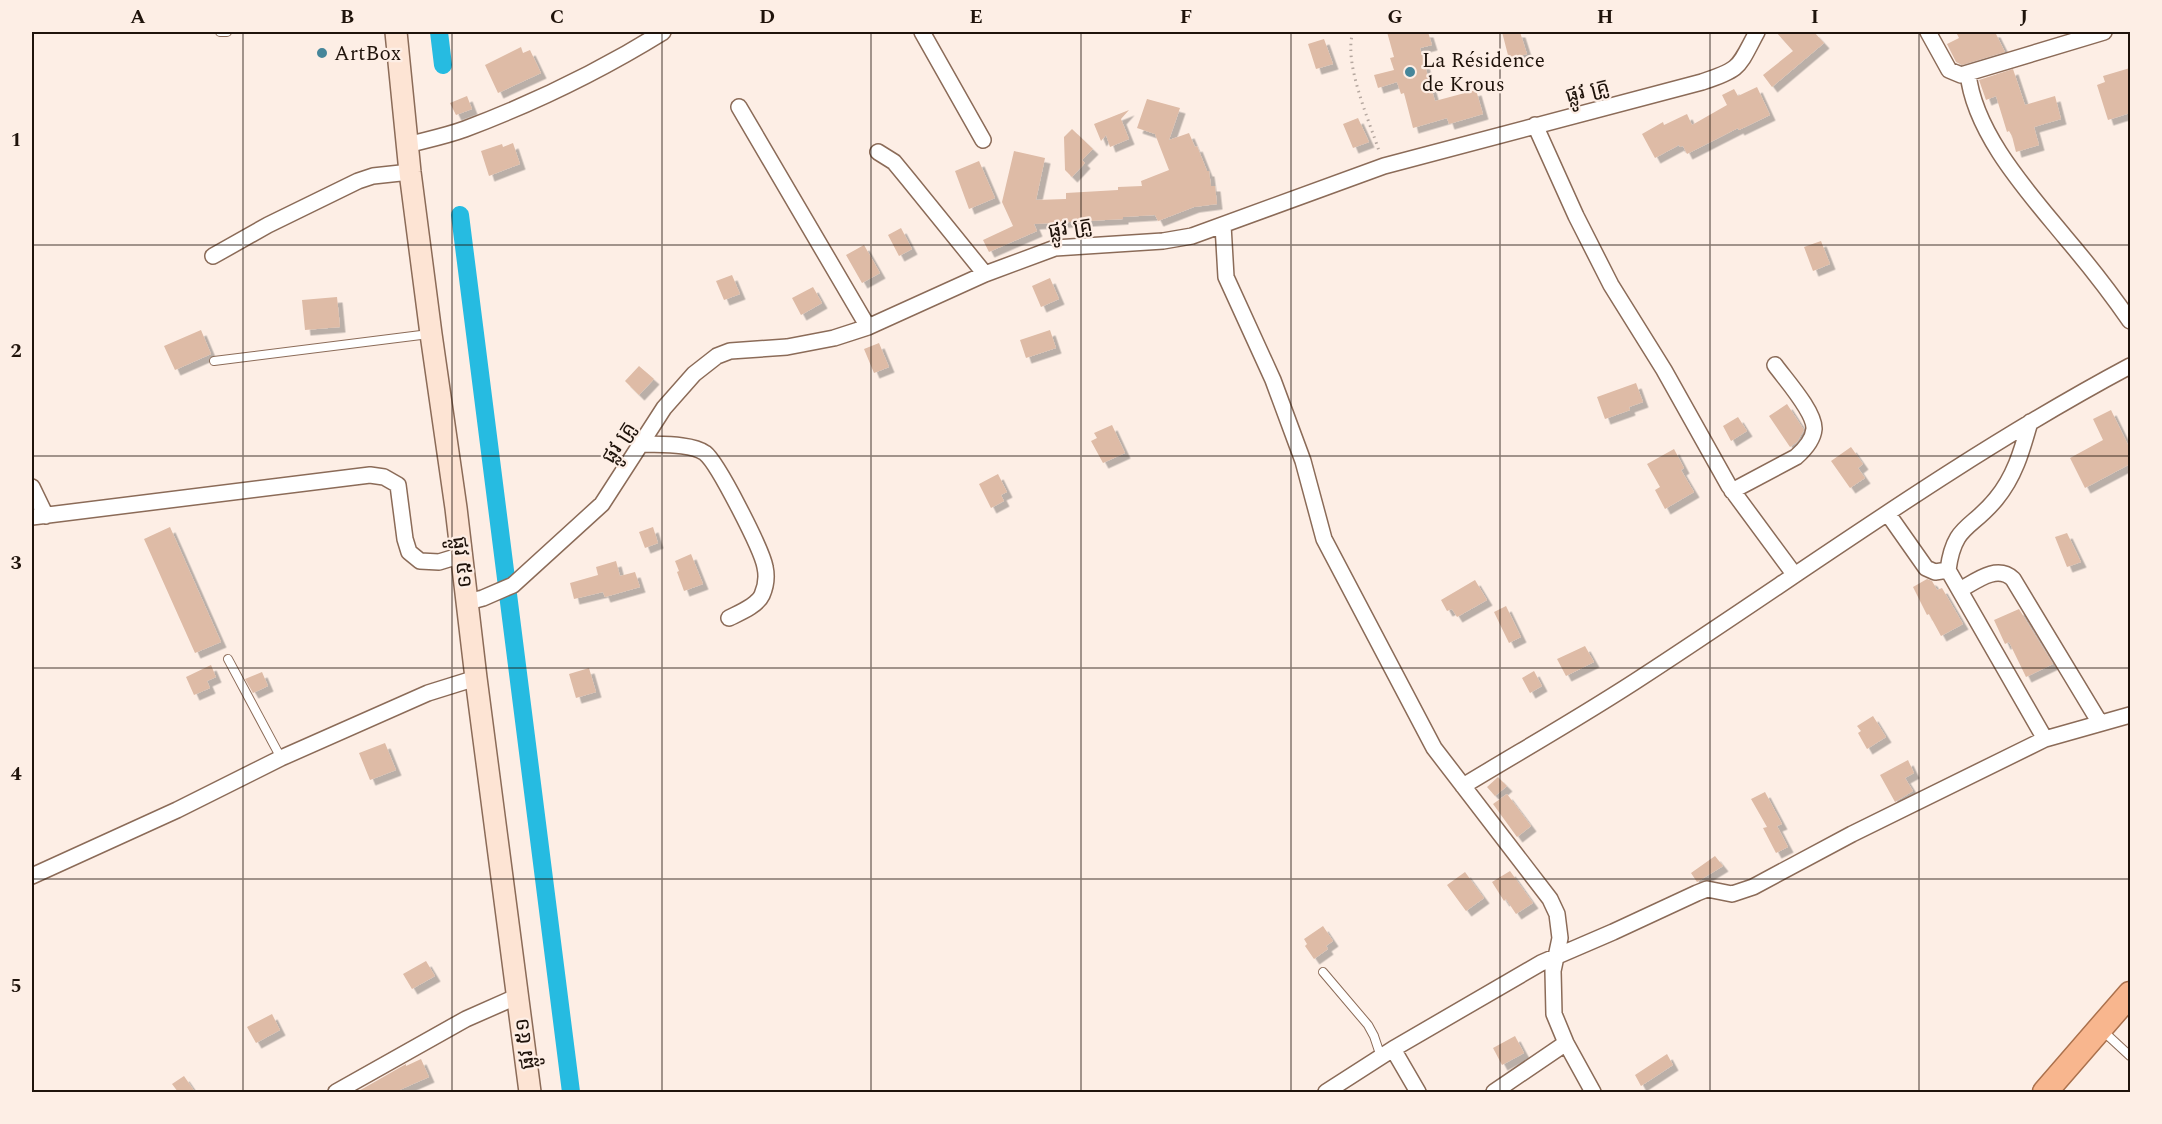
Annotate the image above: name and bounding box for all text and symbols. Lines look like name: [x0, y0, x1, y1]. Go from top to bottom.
text: A: [130, 2, 146, 32]
text: B: [340, 2, 354, 32]
text: C: [550, 2, 564, 32]
text: D: [759, 2, 775, 32]
text: E: [969, 2, 983, 32]
text: F: [1180, 2, 1192, 32]
text: G: [1387, 2, 1403, 32]
text: H: [1597, 2, 1613, 32]
text: I: [1811, 2, 1819, 32]
text: J: [2020, 2, 2028, 32]
place label: ArtBox: [334, 38, 401, 70]
place label: La Résidence de Krous: [1422, 45, 1545, 101]
marker: ArtBox: [315, 46, 329, 60]
marker: La Résidence de Krous: [1403, 65, 1417, 79]
street label: ផ្លូវ គ្រូ: [1562, 70, 1613, 114]
text: 1: [10, 125, 22, 155]
street label: ផ្លូវ គ្រូ: [1046, 209, 1095, 249]
text: 2: [10, 336, 22, 366]
street label: ផ្លូវ គ្រូ: [593, 415, 646, 471]
street label: ផ្លូវ ៥១: [441, 534, 481, 590]
text: 3: [10, 548, 22, 578]
text: 4: [10, 759, 22, 789]
text: 5: [10, 971, 22, 1001]
street label: ផ្លូវ ៥១: [506, 1016, 546, 1072]

